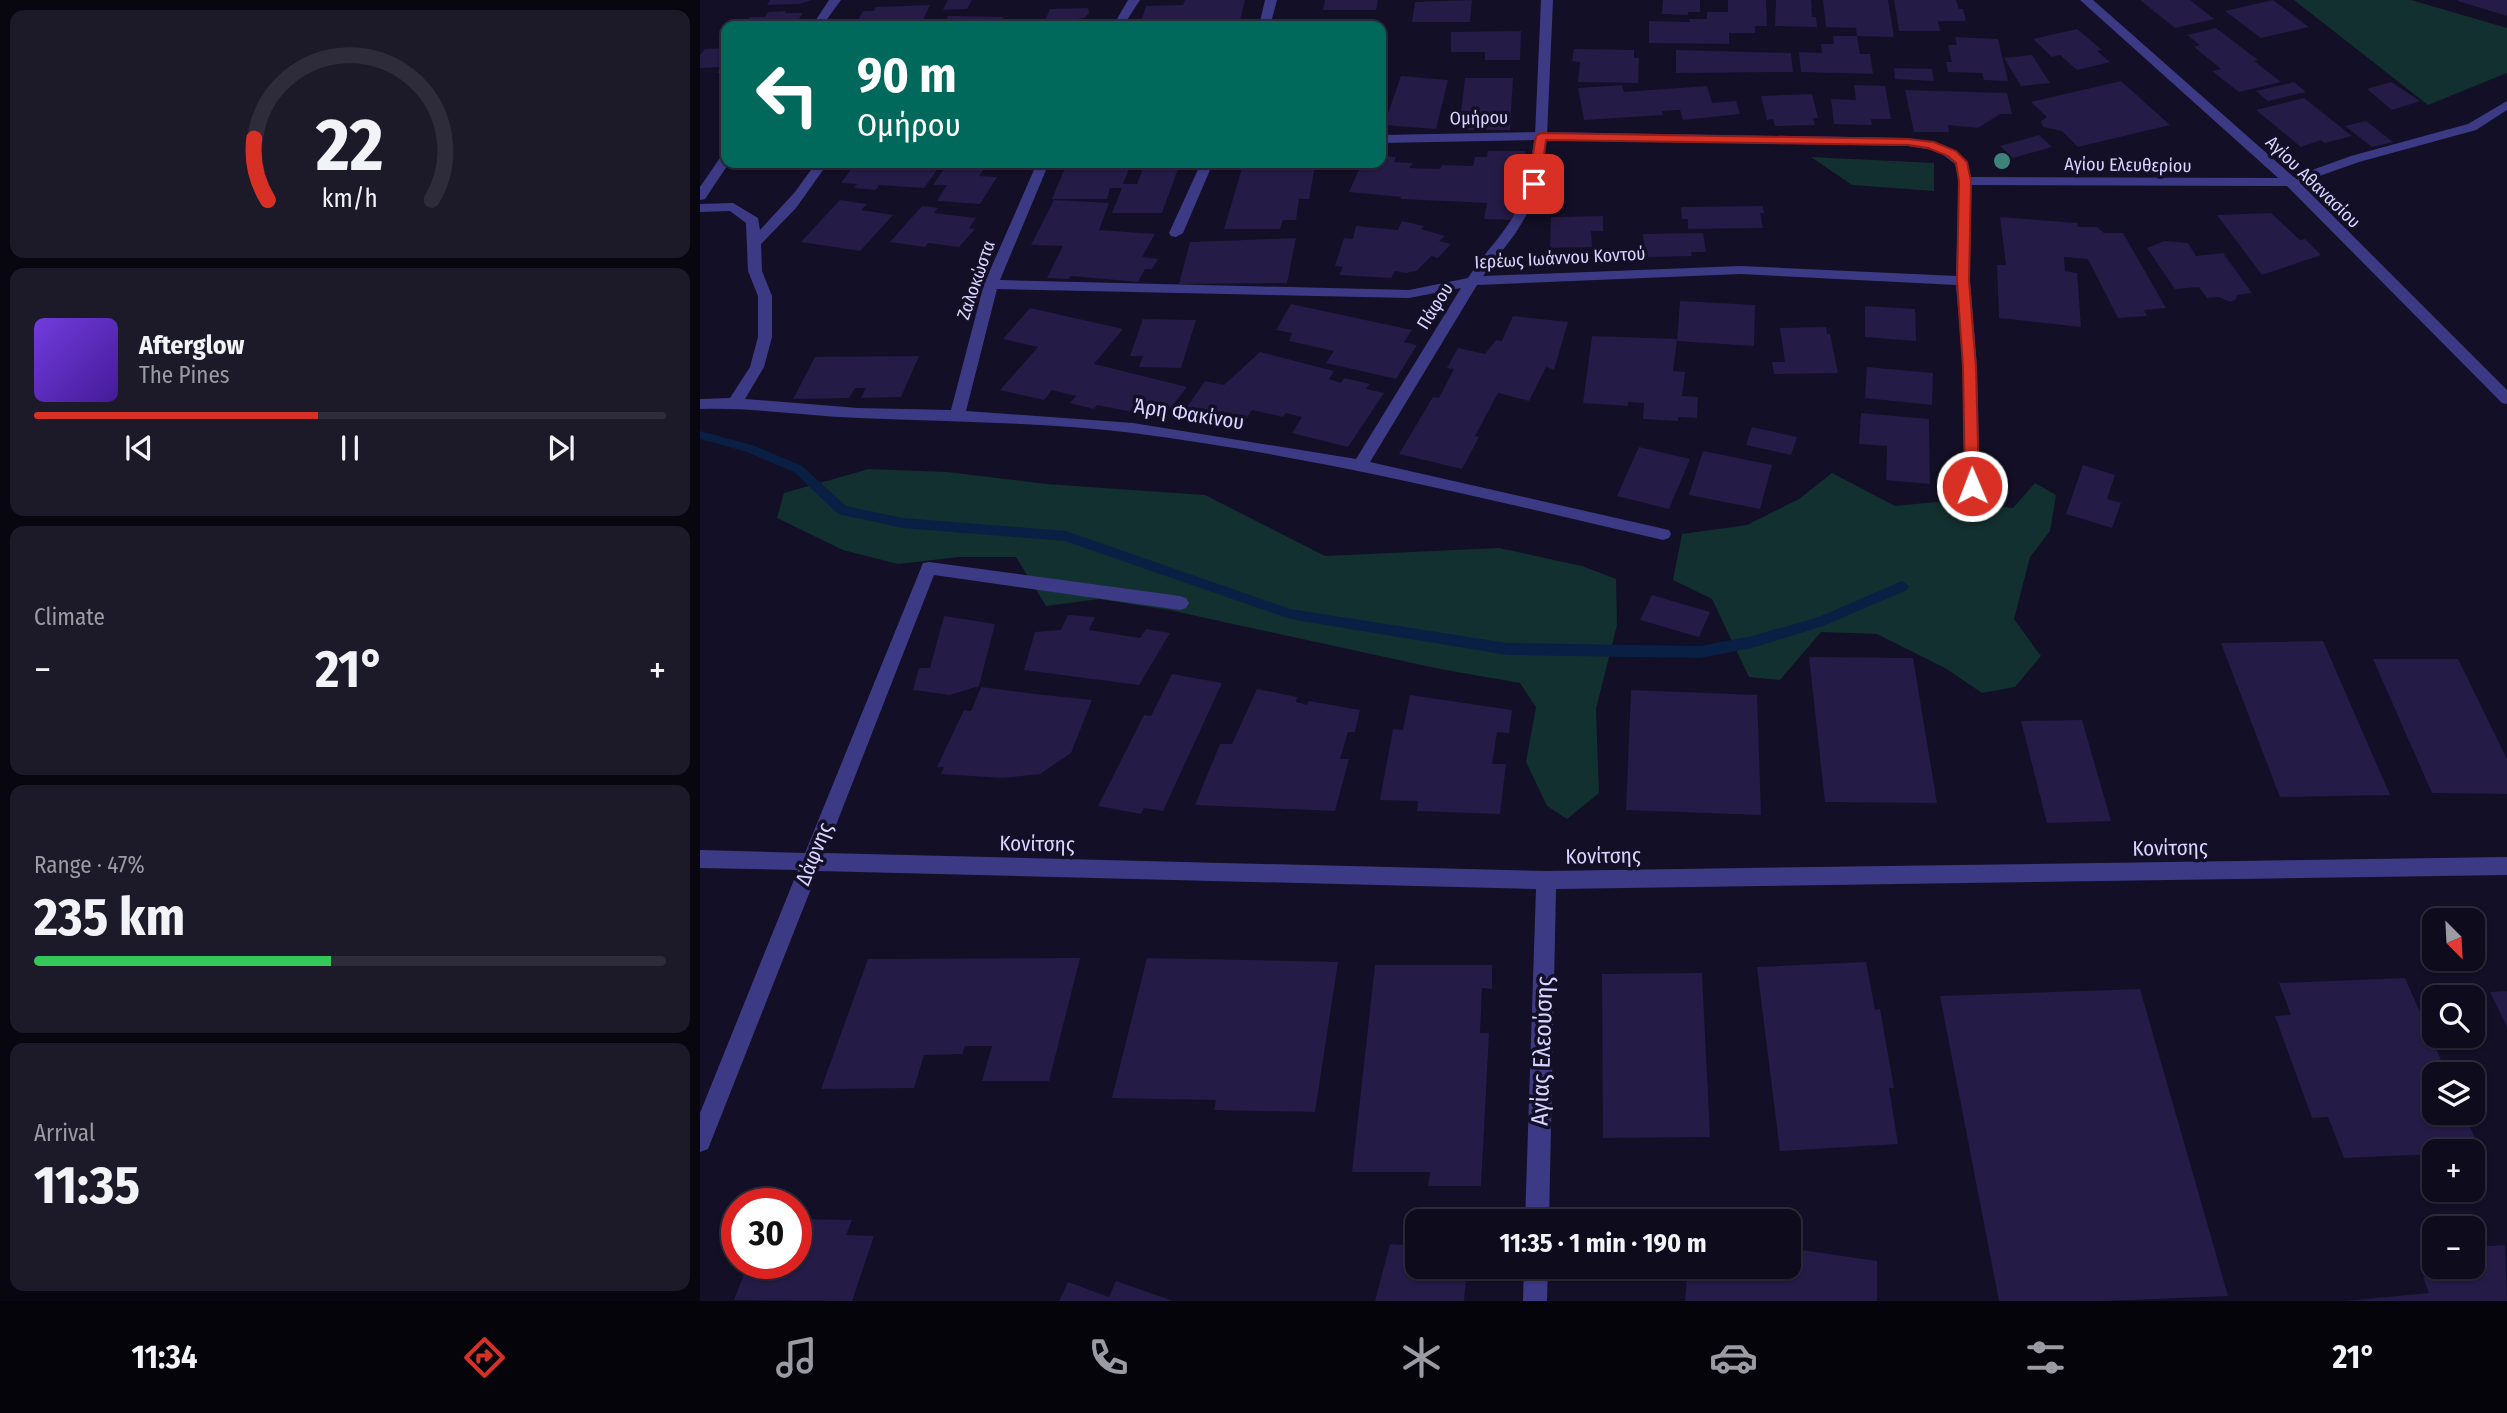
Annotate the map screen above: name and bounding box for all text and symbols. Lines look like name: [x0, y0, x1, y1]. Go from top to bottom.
text: 90 m: [857, 46, 957, 105]
icon: left: [742, 49, 833, 140]
text: 22: [315, 102, 384, 189]
text: Ομήρου: [857, 106, 961, 144]
street label: Ομήρου: [1450, 106, 1508, 130]
street label: Αγίου Αθανασίου: [2261, 131, 2365, 233]
street label: Αγίου Ελευθερίου: [2064, 153, 2192, 177]
pin: [1504, 154, 1564, 214]
icon: arrive: [1515, 165, 1553, 203]
text: km/h: [322, 184, 378, 214]
street label: Ζαλοκώστα: [952, 238, 1000, 322]
street label: Ιερέως Ιωάννου Κοντού: [1474, 243, 1646, 273]
street label: Πάφου: [1412, 279, 1458, 333]
text: Afterglow: [139, 330, 244, 361]
text: The Pines: [139, 361, 230, 389]
street label: Άρη Φακίνου: [1132, 392, 1246, 436]
icon: previous: [120, 429, 158, 467]
icon: pause: [331, 429, 369, 467]
icon: next: [542, 429, 580, 467]
position arrow: [1935, 449, 2009, 523]
text: Climate: [34, 603, 105, 631]
text: 21°: [315, 638, 385, 701]
text: −: [34, 647, 51, 693]
text: +: [649, 647, 666, 693]
street label: Δάφνης: [790, 819, 838, 889]
street label: Κονίτσης: [999, 830, 1075, 858]
street label: Κονίτσης: [2132, 834, 2208, 862]
street label: Κονίτσης: [1565, 842, 1641, 870]
text: Range · 47%: [34, 851, 145, 879]
text: 235 km: [34, 886, 185, 949]
north arrow: [2422, 908, 2485, 971]
map controls: [2422, 908, 2485, 1279]
street label: Αγίας Ελεούσης: [1525, 976, 1559, 1126]
button: search: [2422, 985, 2485, 1048]
button: layers: [2422, 1062, 2485, 1125]
text: Arrival: [34, 1119, 95, 1147]
button: +: [2422, 1139, 2485, 1202]
text: 11:35: [34, 1154, 140, 1217]
speed limit sign: 30: [721, 1188, 812, 1279]
button: −: [2422, 1216, 2485, 1279]
text: 11:35 · 1 min · 190 m: [1500, 1228, 1707, 1259]
icon: directions: [460, 1333, 509, 1382]
icon: music: [772, 1333, 821, 1382]
icon: phone: [1084, 1333, 1133, 1382]
icon: climate: [1397, 1333, 1446, 1382]
icon: car: [1709, 1333, 1758, 1382]
icon: filters: [2021, 1333, 2070, 1382]
text: 11:34: [132, 1338, 197, 1376]
text: 21°: [2333, 1338, 2375, 1376]

